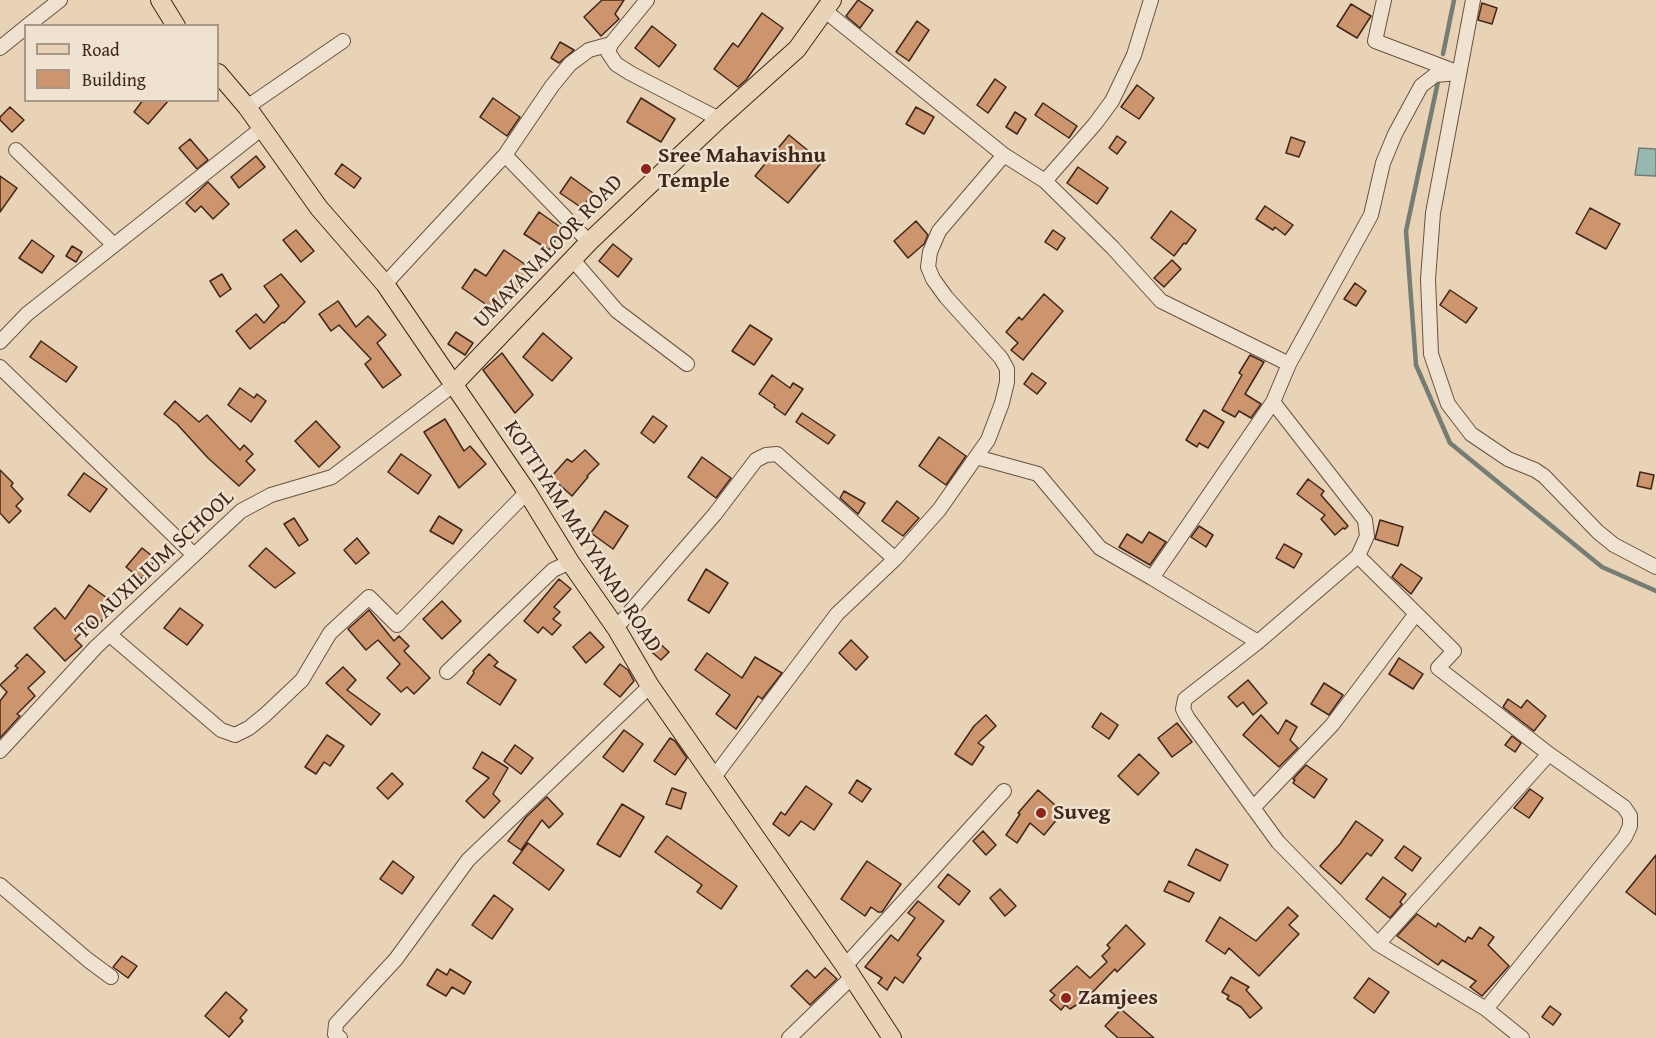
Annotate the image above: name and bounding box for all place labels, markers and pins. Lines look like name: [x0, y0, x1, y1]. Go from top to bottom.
place label: Sree Mahavishnu Temple: [658, 143, 826, 194]
marker: Sree Mahavishnu Temple: [639, 162, 653, 176]
place label: Suveg: [1053, 800, 1110, 826]
marker: Suveg: [1034, 806, 1048, 820]
place label: Zamjees: [1078, 985, 1158, 1011]
marker: Zamjees: [1059, 991, 1073, 1005]

